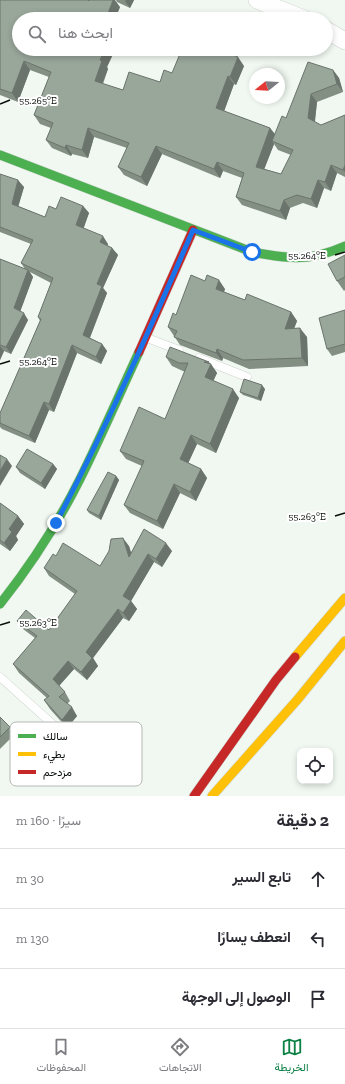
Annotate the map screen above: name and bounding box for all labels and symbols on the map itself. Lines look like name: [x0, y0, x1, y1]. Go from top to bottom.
north arrow: [249, 68, 285, 104]
text: 55.265°E: [19, 95, 57, 107]
route start: [243, 243, 261, 261]
text: 55.264°E: [288, 250, 326, 262]
text: 55.264°E: [19, 356, 57, 368]
text: 55.263°E: [288, 511, 326, 523]
route end: [47, 514, 65, 532]
text: 55.263°E: [19, 617, 57, 629]
legend: [10, 722, 142, 786]
text: سالك: [43, 730, 68, 743]
text: بطيء: [43, 748, 65, 764]
text: مزدحم: [43, 766, 72, 780]

